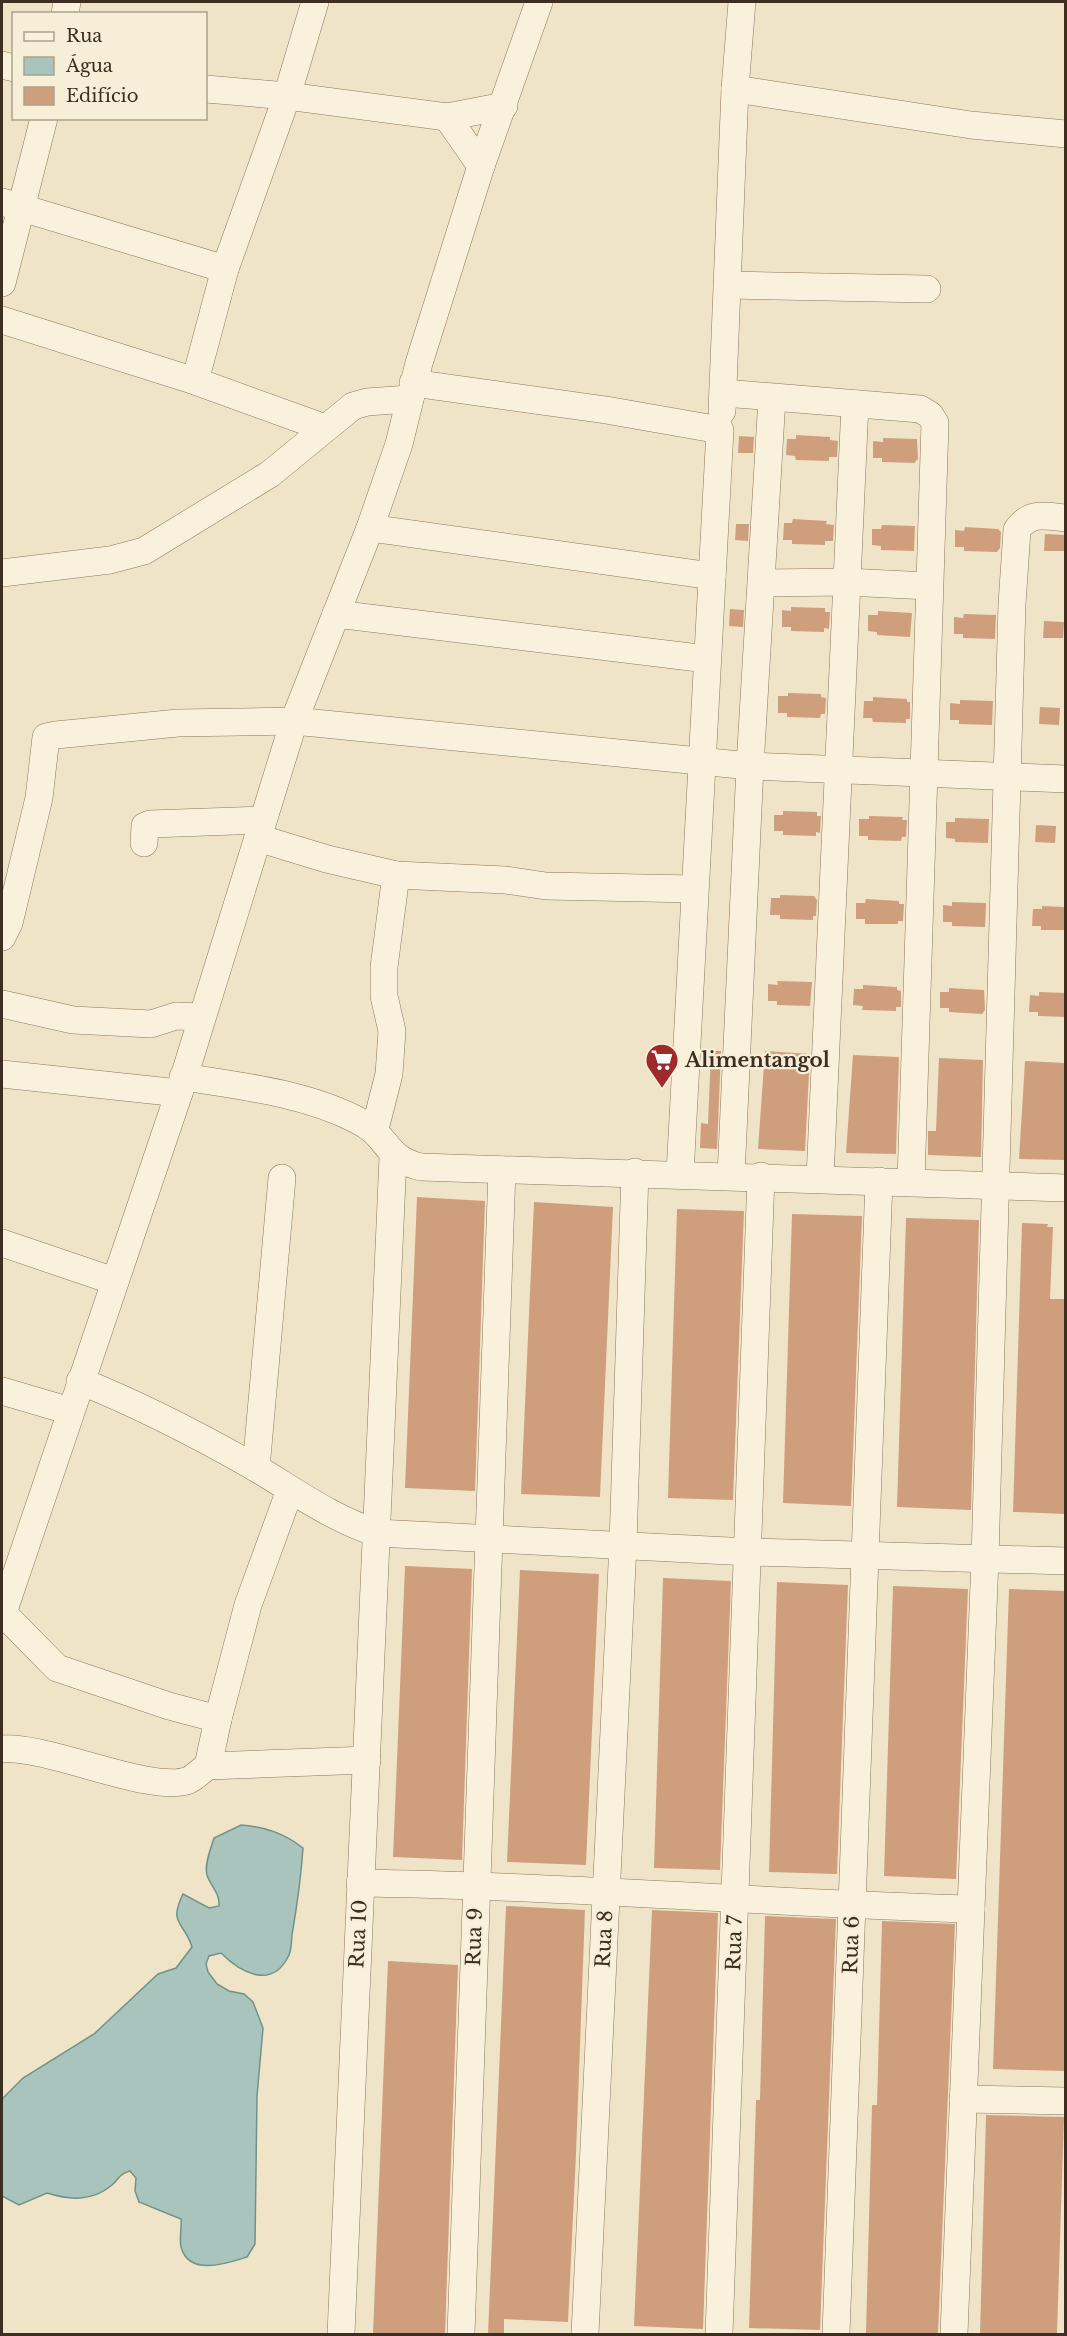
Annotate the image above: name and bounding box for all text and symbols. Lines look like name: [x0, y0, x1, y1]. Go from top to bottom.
legend: [12, 12, 207, 120]
text: Rua: [66, 25, 102, 47]
text: Água: [65, 54, 113, 77]
text: Edifício: [66, 85, 139, 107]
supermarket icon: Alimentangol: [644, 1042, 680, 1089]
place label: Alimentangol: [684, 1048, 830, 1072]
street label: Rua 10: [344, 1899, 372, 1969]
street label: Rua 9: [461, 1907, 487, 1967]
street label: Rua 8: [591, 1909, 617, 1969]
street label: Rua 7: [721, 1914, 747, 1971]
street label: Rua 6: [838, 1915, 864, 1975]

